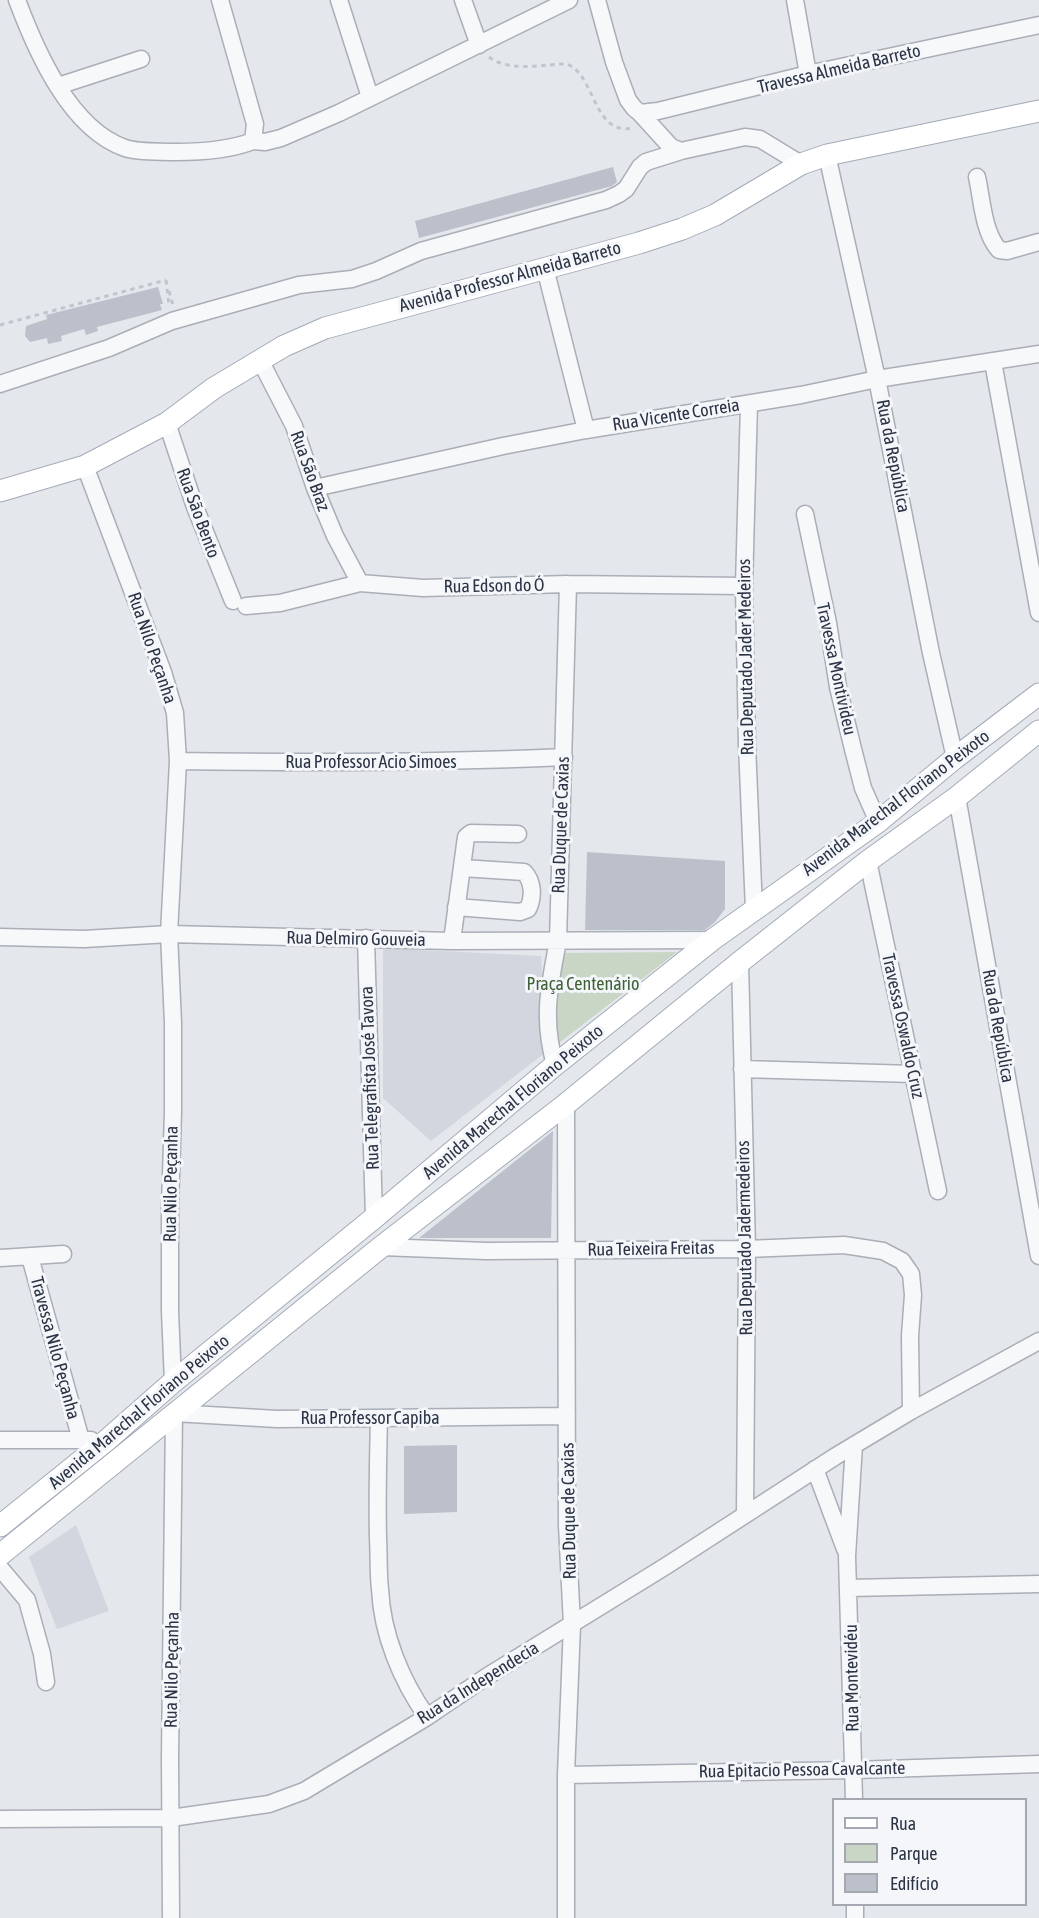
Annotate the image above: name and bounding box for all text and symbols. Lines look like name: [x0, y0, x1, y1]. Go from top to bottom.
street label: Travessa Almeida Barreto: [755, 40, 923, 98]
street label: Avenida Professor Almeida Barreto: [397, 237, 623, 317]
street label: Rua Vicente Correia: [611, 394, 741, 436]
street label: Rua da República: [871, 398, 915, 514]
street label: Rua São Braz: [286, 428, 334, 514]
street label: Rua São Bento: [172, 465, 224, 561]
street label: Rua Deputado Jader Medeiros: [733, 558, 759, 756]
street label: Rua Edson do Ó: [443, 574, 545, 598]
street label: Rua Nilo Peçanha: [123, 589, 181, 707]
street label: Travessa Montivideu: [811, 601, 861, 737]
street label: Avenida Marechal Floriano Peixoto: [798, 725, 994, 881]
street label: Rua Professor Acio Simoes: [285, 751, 457, 773]
street label: Rua Duque de Caxias: [548, 756, 574, 894]
street label: Rua Delmiro Gouveia: [286, 927, 426, 951]
street label: Travessa Oswaldo Cruz: [877, 952, 929, 1100]
street label: Rua da República: [977, 968, 1019, 1084]
park label: Praça Centenário: [527, 973, 639, 995]
street label: Rua Telegrafista José Tavora: [356, 986, 384, 1170]
street label: Avenida Marechal Floriano Peixoto: [418, 1020, 608, 1184]
street label: Rua Nilo Peçanha: [159, 1126, 183, 1242]
street label: Rua Deputado Jadermedeiros: [732, 1140, 758, 1336]
street label: Rua Teixeira Freitas: [587, 1237, 715, 1261]
street label: Travessa Nilo Peçanha: [26, 1274, 84, 1422]
street label: Avenida Marechal Floriano Peixoto: [44, 1330, 234, 1494]
street label: Rua Professor Capiba: [300, 1407, 440, 1429]
street label: Rua Duque de Caxias: [557, 1442, 581, 1580]
street label: Rua Nilo Peçanha: [160, 1612, 184, 1728]
street label: Rua Montevidéu: [840, 1624, 864, 1732]
street label: Rua da Independecia: [413, 1637, 543, 1729]
street label: Rua Epitacio Pessoa Cavalcante: [699, 1757, 905, 1783]
legend: [832, 1798, 1027, 1906]
text: Rua: [890, 1813, 916, 1834]
text: Parque: [890, 1843, 938, 1864]
text: Edifício: [890, 1873, 939, 1894]

